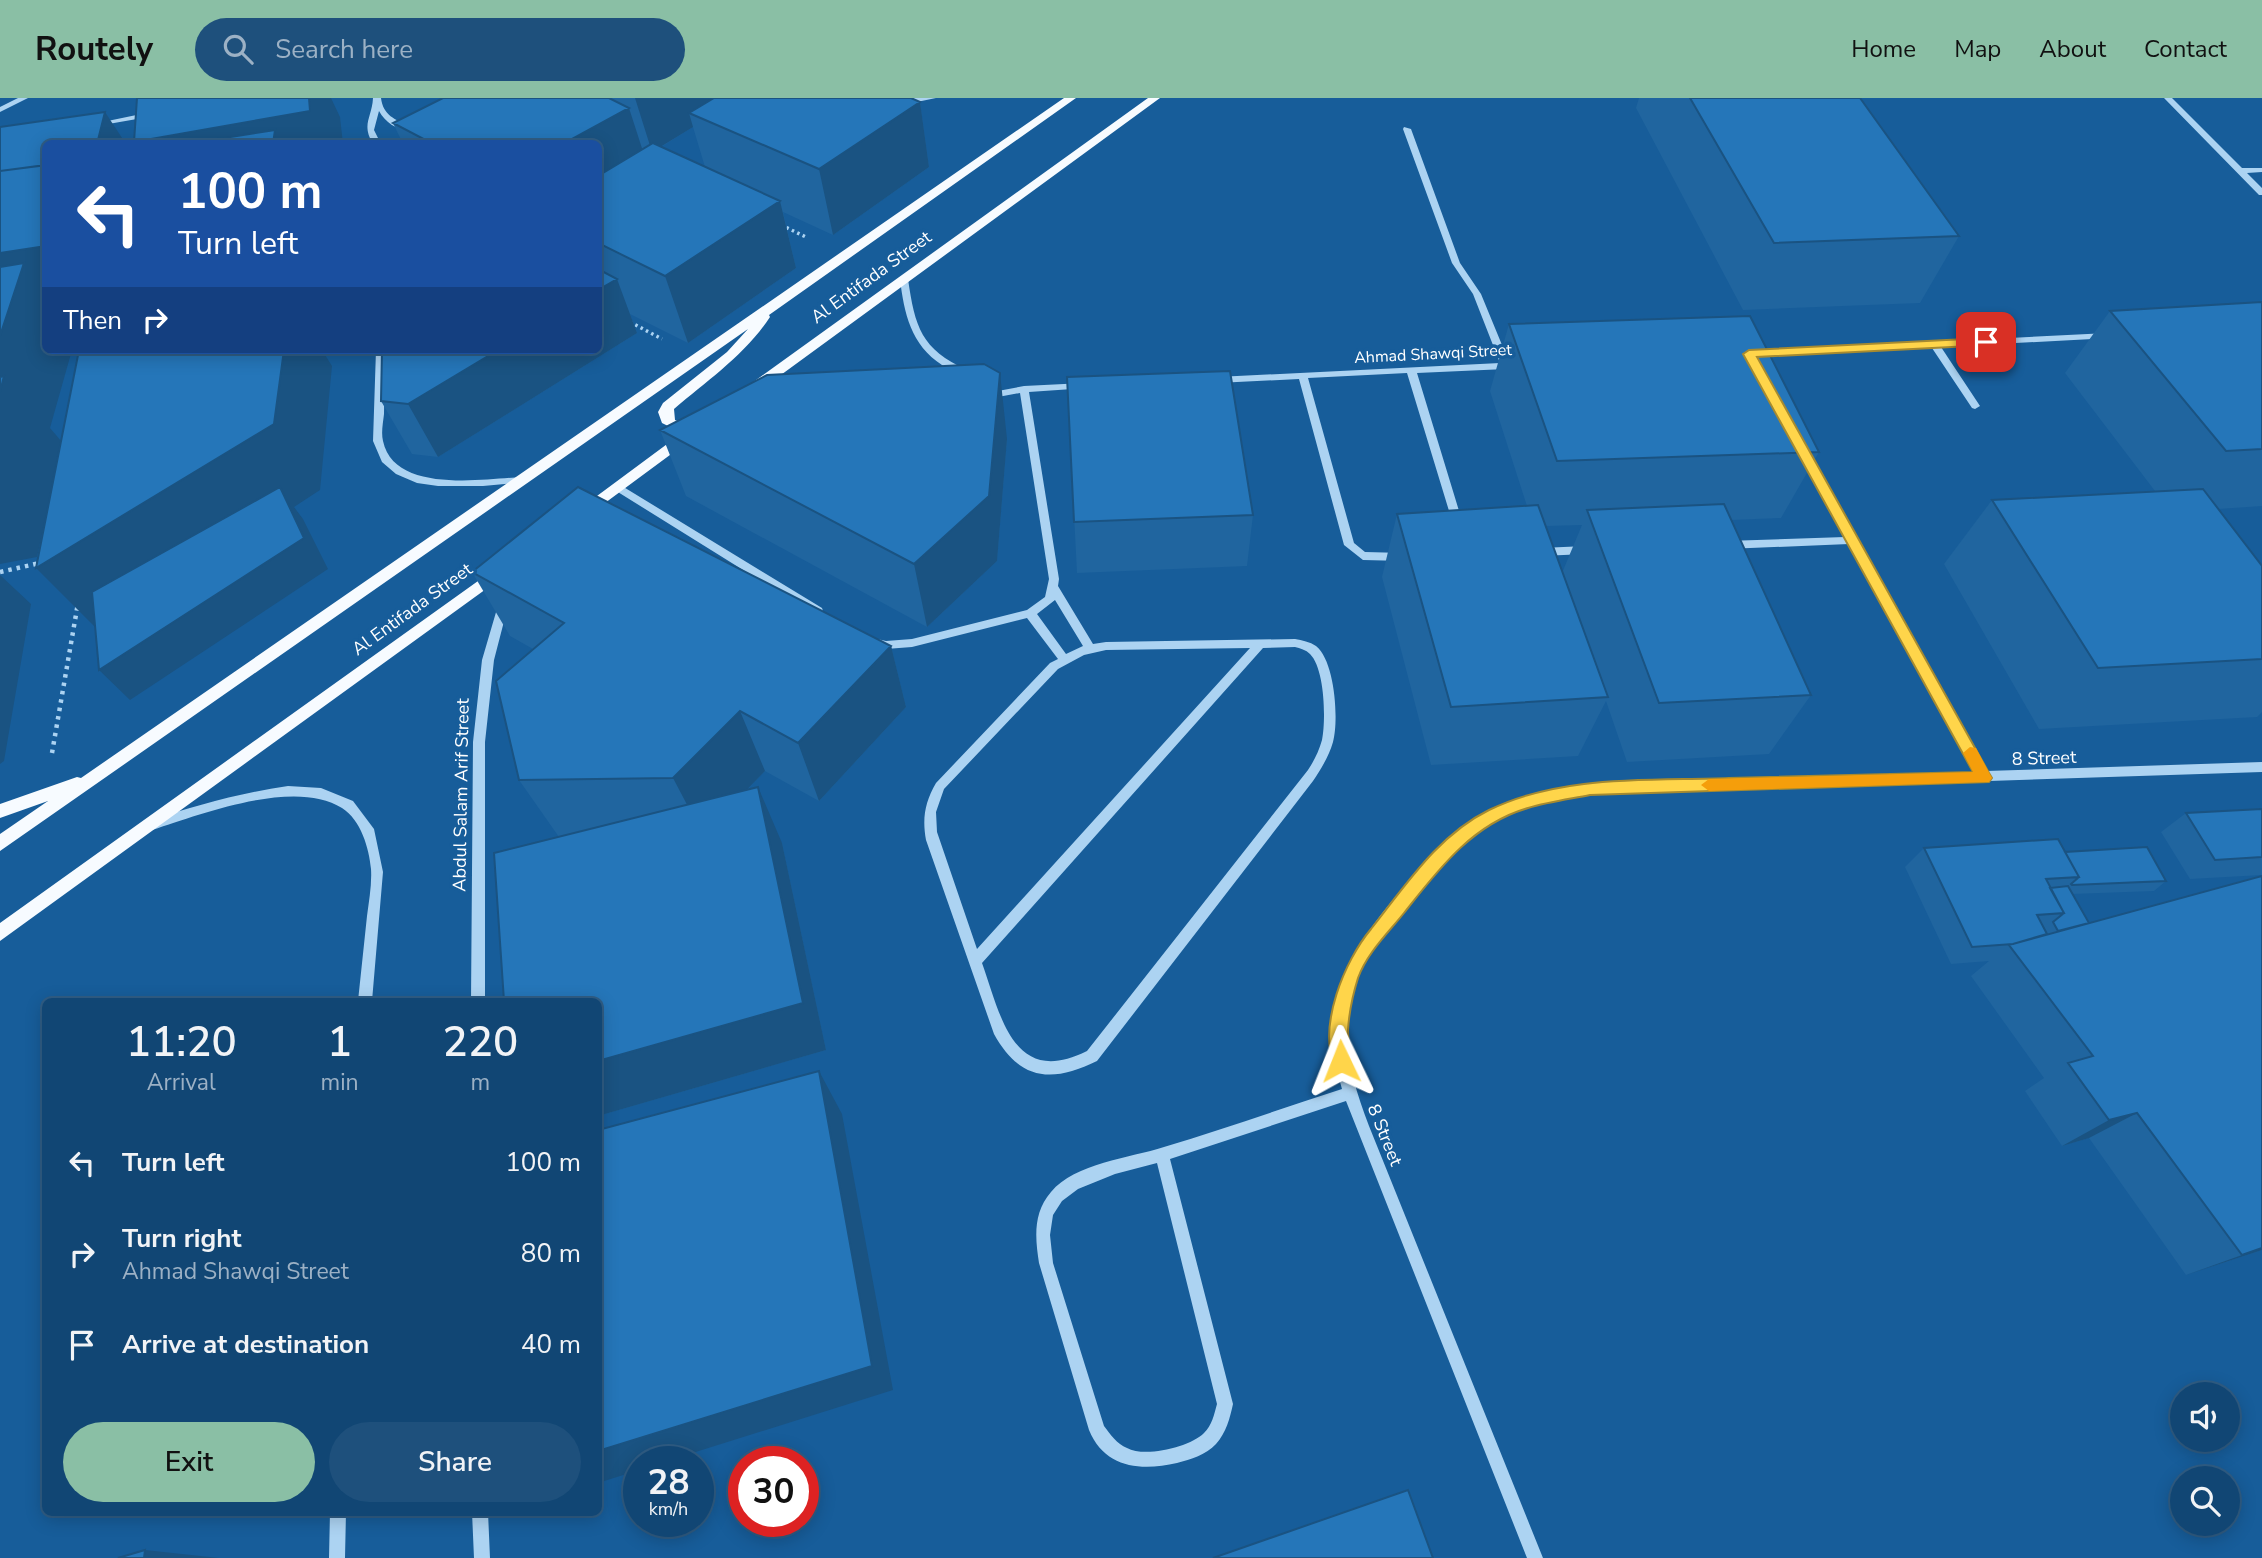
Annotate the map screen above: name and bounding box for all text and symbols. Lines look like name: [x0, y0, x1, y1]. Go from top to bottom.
search box: [195, 18, 685, 81]
text: Routely: [35, 27, 153, 72]
icon: search: [219, 30, 257, 68]
text: Search here: [275, 32, 413, 67]
text: Home: [1851, 33, 1916, 65]
text: Map: [1954, 33, 2001, 65]
text: About: [2039, 33, 2106, 65]
text: Contact: [2144, 33, 2227, 65]
text: 100 m: [178, 158, 322, 225]
icon: left: [63, 168, 154, 259]
text: Turn left: [178, 222, 298, 265]
street label: Al Entifada Street: [806, 225, 937, 329]
icon: right: [136, 301, 174, 339]
text: Then: [63, 303, 122, 338]
pin: [1956, 312, 2016, 372]
icon: arrive: [1967, 323, 2005, 361]
street label: Ahmad Shawqi Street: [1354, 339, 1513, 369]
street label: Al Entifada Street: [347, 557, 478, 661]
street label: Abdul Salam Arif Street: [447, 698, 475, 892]
street label: 8 Street: [2011, 745, 2077, 771]
text: 11:20: [126, 1014, 237, 1071]
text: 1: [327, 1014, 352, 1071]
text: 220: [442, 1014, 518, 1071]
position arrow: [1304, 1024, 1378, 1098]
text: Arrival: [147, 1067, 216, 1098]
text: min: [321, 1067, 359, 1098]
text: m: [470, 1067, 490, 1098]
street label: 8 Street: [1362, 1101, 1408, 1170]
icon: left: [63, 1144, 101, 1182]
text: Turn left: [122, 1145, 225, 1180]
text: 100 m: [505, 1145, 581, 1180]
text: Turn right: [122, 1221, 241, 1256]
icon: right: [63, 1235, 101, 1273]
text: 80 m: [521, 1236, 581, 1271]
text: Ahmad Shawqi Street: [122, 1256, 349, 1287]
icon: arrive: [63, 1326, 101, 1364]
text: Arrive at destination: [122, 1327, 369, 1362]
text: 40 m: [521, 1327, 581, 1362]
map controls: [2170, 1382, 2240, 1536]
button: sound: [2170, 1382, 2240, 1452]
button: Exit: [63, 1422, 315, 1502]
button: Share: [329, 1422, 581, 1502]
speed limit sign: 30: [728, 1446, 819, 1537]
text: 28: [647, 1459, 690, 1506]
button: search: [2170, 1466, 2240, 1536]
text: km/h: [649, 1497, 688, 1521]

